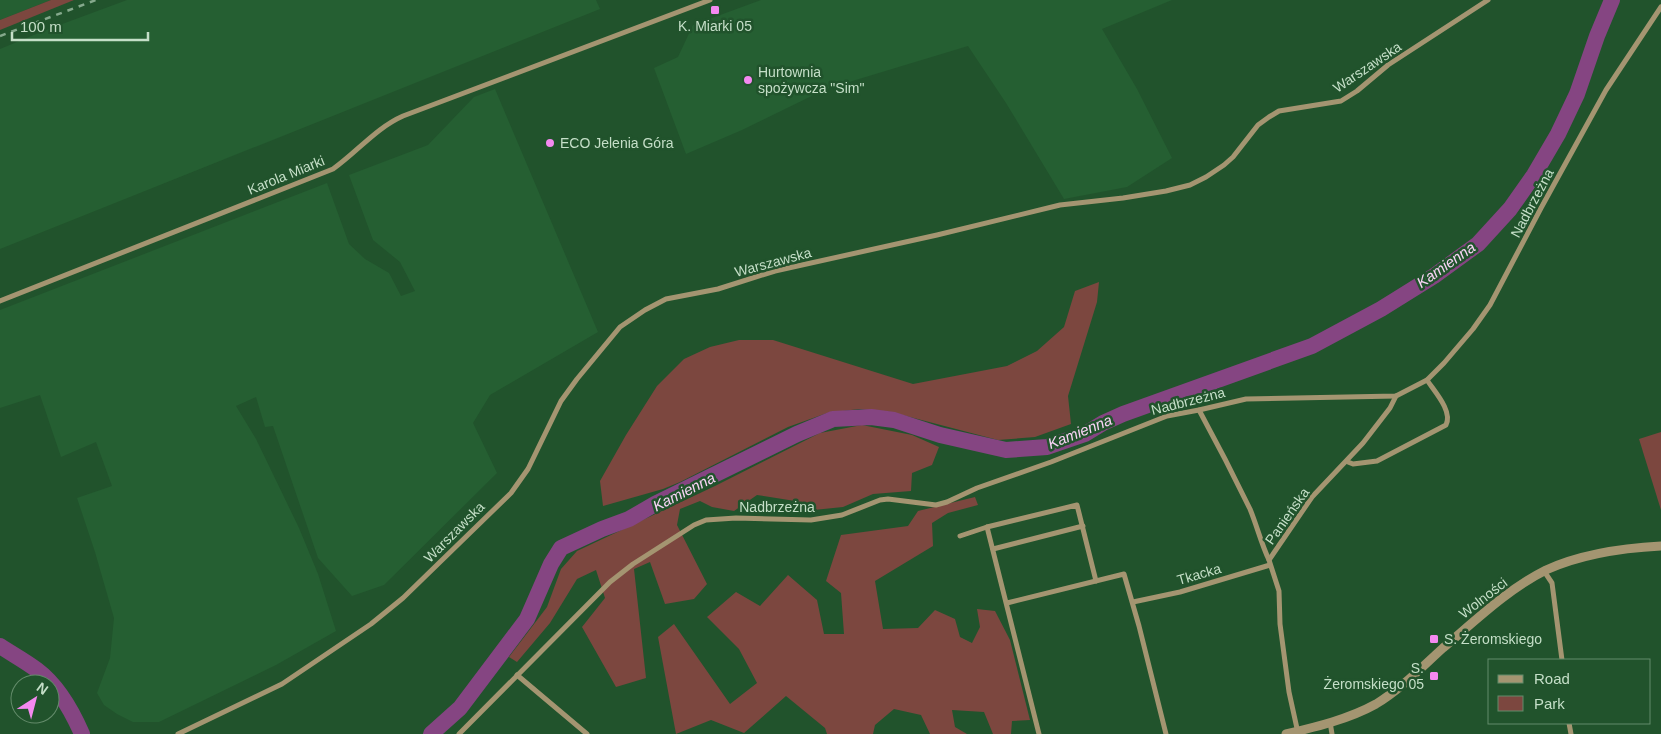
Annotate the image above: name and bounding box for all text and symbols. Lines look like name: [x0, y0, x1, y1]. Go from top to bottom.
marker: K. Miarki 05: [709, 4, 721, 16]
scale bar: [12, 10, 149, 42]
text: 100 m: [20, 18, 62, 35]
place label: K. Miarki 05: [678, 18, 752, 34]
street label: Warszawska: [1330, 38, 1404, 96]
place label: Hurtownia spożywcza "Sim": [758, 64, 864, 96]
marker: Hurtownia spożywcza "Sim": [742, 74, 754, 86]
place label: ECO Jelenia Góra: [560, 135, 674, 151]
marker: ECO Jelenia Góra: [544, 137, 556, 149]
street label: Karola Miarki: [245, 152, 327, 198]
street label: Nadbrzeżna: [1507, 166, 1557, 240]
water label: Kamienna: [1413, 238, 1478, 291]
street label: Warszawska: [733, 244, 813, 280]
street label: Nadbrzeżna: [1149, 384, 1227, 418]
water label: Kamienna: [1045, 411, 1114, 452]
water label: Kamienna: [650, 469, 718, 514]
street label: Panieńska: [1262, 484, 1312, 547]
street label: Warszawska: [420, 498, 488, 566]
street label: Nadbrzeżna: [739, 499, 815, 515]
street label: Tkacka: [1175, 560, 1223, 588]
street label: Wolności: [1456, 574, 1510, 622]
place label: S. Żeromskiego: [1444, 630, 1542, 647]
marker: S. Żeromskiego: [1428, 633, 1440, 645]
legend: [1488, 659, 1651, 724]
place label: S. Żeromskiego 05: [1324, 660, 1424, 692]
marker: S. Żeromskiego 05: [1428, 670, 1440, 682]
text: Road: [1534, 670, 1570, 687]
north arrow: [10, 674, 60, 724]
text: N: [34, 679, 51, 698]
text: Park: [1534, 695, 1565, 712]

